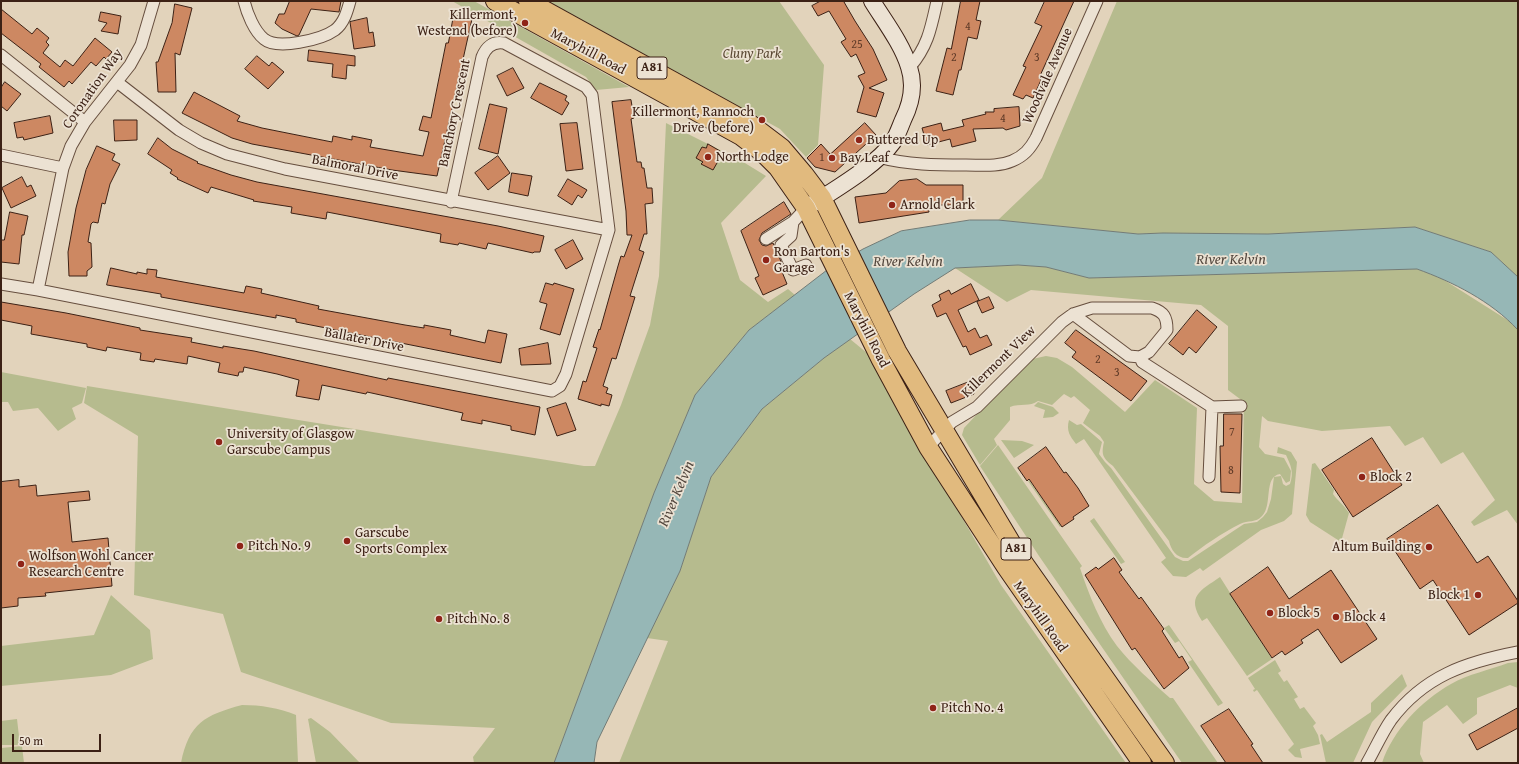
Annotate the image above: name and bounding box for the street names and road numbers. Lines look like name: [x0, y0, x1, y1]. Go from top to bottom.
street label: Maryhill Road: [547, 25, 629, 79]
street label: Woodvale Avenue: [1019, 26, 1077, 126]
street label: Coronation Way: [59, 46, 127, 132]
street label: Banchory Crescent: [435, 57, 475, 169]
road number: A81: [637, 57, 667, 79]
street label: Balmoral Drive: [310, 151, 400, 185]
street label: Maryhill Road: [840, 289, 892, 371]
street label: Killermont View: [958, 322, 1040, 402]
street label: Ballater Drive: [323, 324, 405, 356]
road number: A81: [1001, 538, 1031, 560]
street label: Maryhill Road: [1009, 578, 1071, 656]

